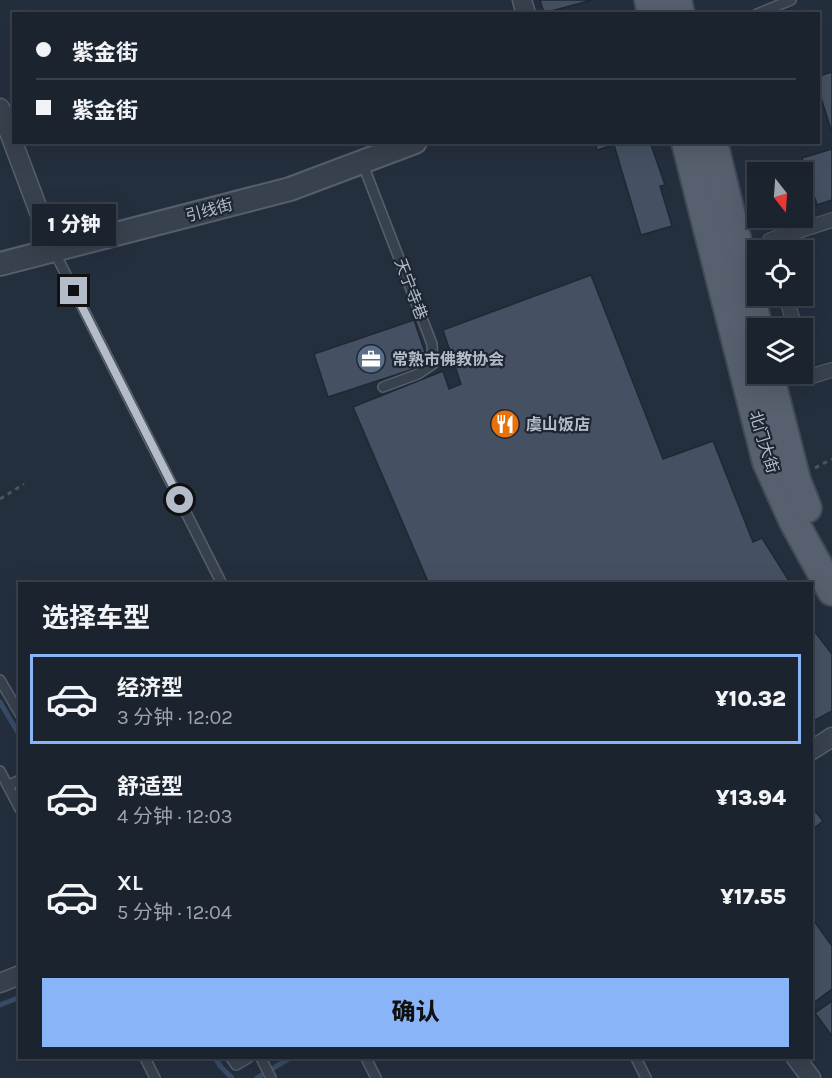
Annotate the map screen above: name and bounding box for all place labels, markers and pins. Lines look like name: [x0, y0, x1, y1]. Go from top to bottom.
office icon: 常熟市佛教协会: [355, 343, 387, 375]
place label: 常熟市佛教协会: [392, 350, 504, 369]
restaurant icon: 虞山饭店: [489, 408, 521, 440]
place label: 虞山饭店: [526, 415, 590, 434]

